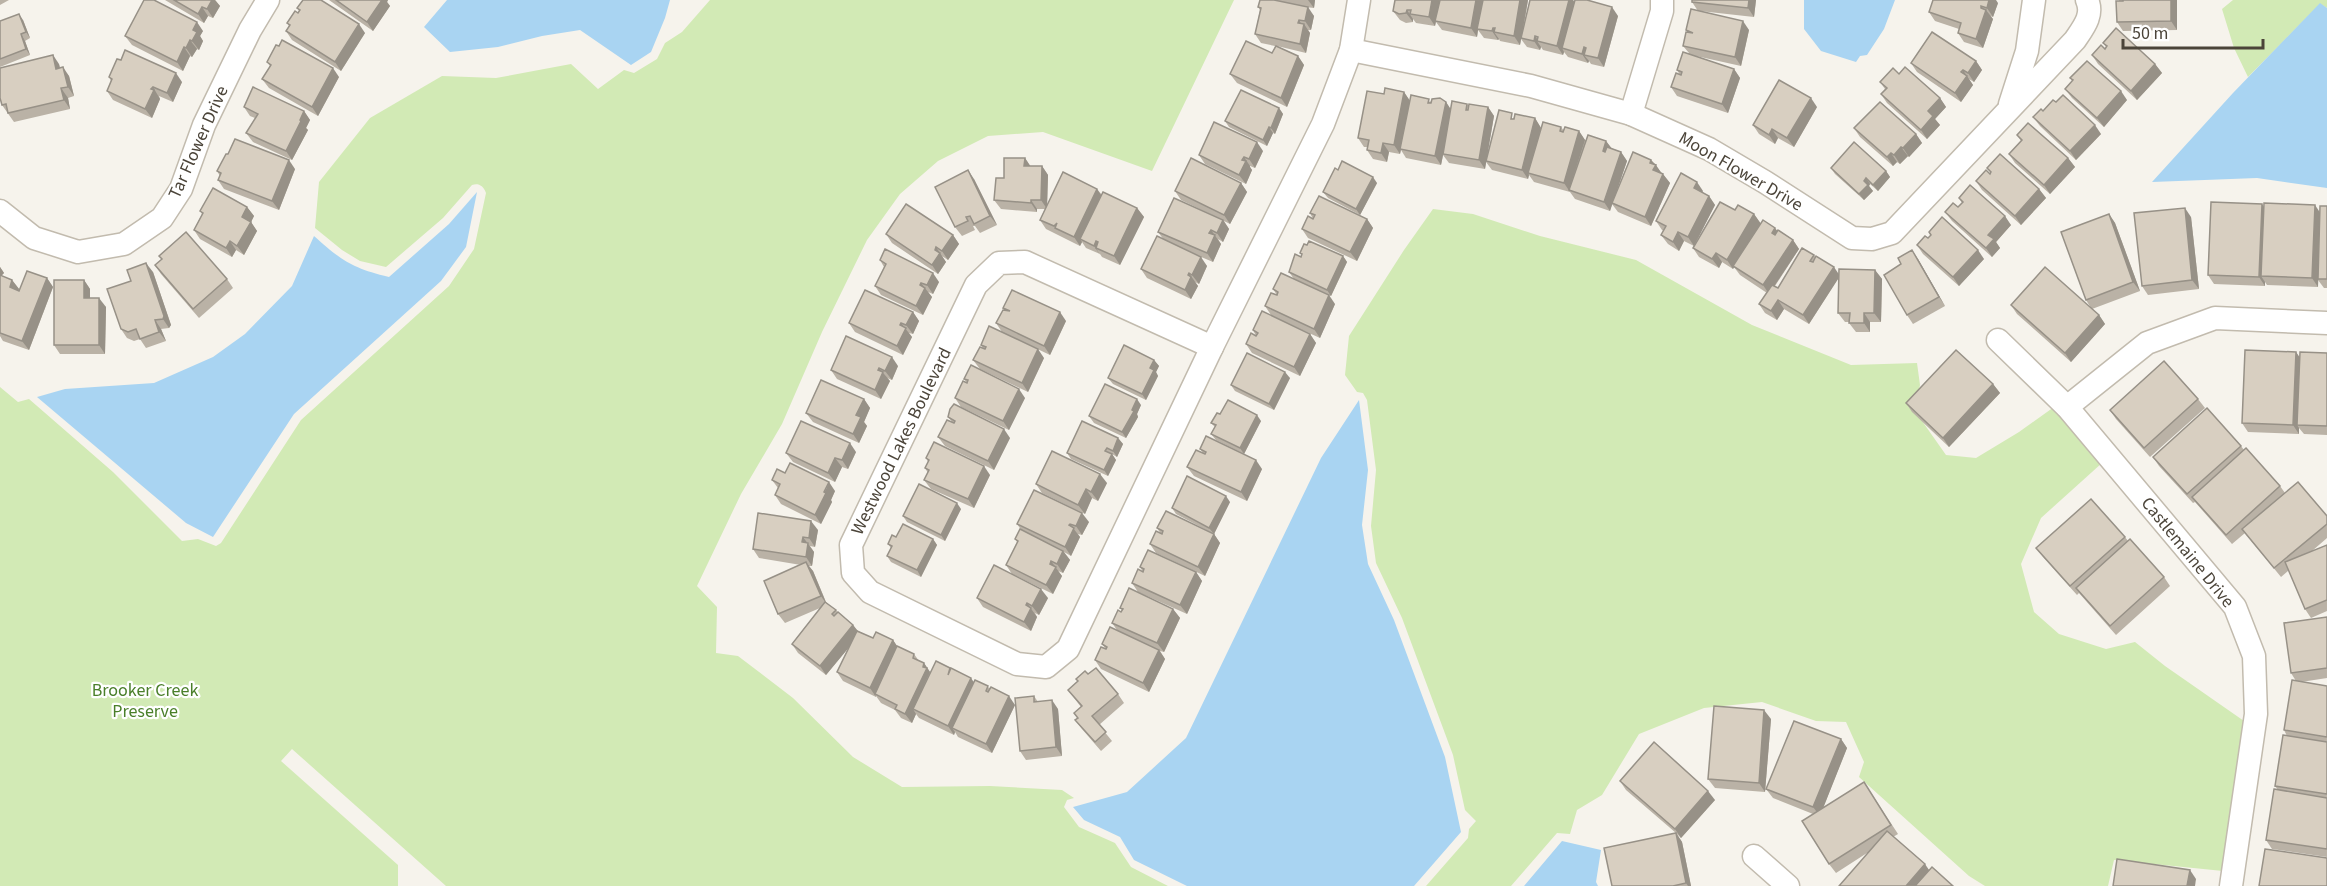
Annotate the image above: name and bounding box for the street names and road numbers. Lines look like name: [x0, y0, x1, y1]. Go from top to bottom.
street label: Tar Flower Drive: [162, 82, 235, 203]
street label: Moon Flower Drive: [1674, 126, 1808, 217]
street label: Westwood Lakes Boulevard: [845, 343, 958, 539]
street label: Castlemaine Drive: [2135, 492, 2240, 613]

